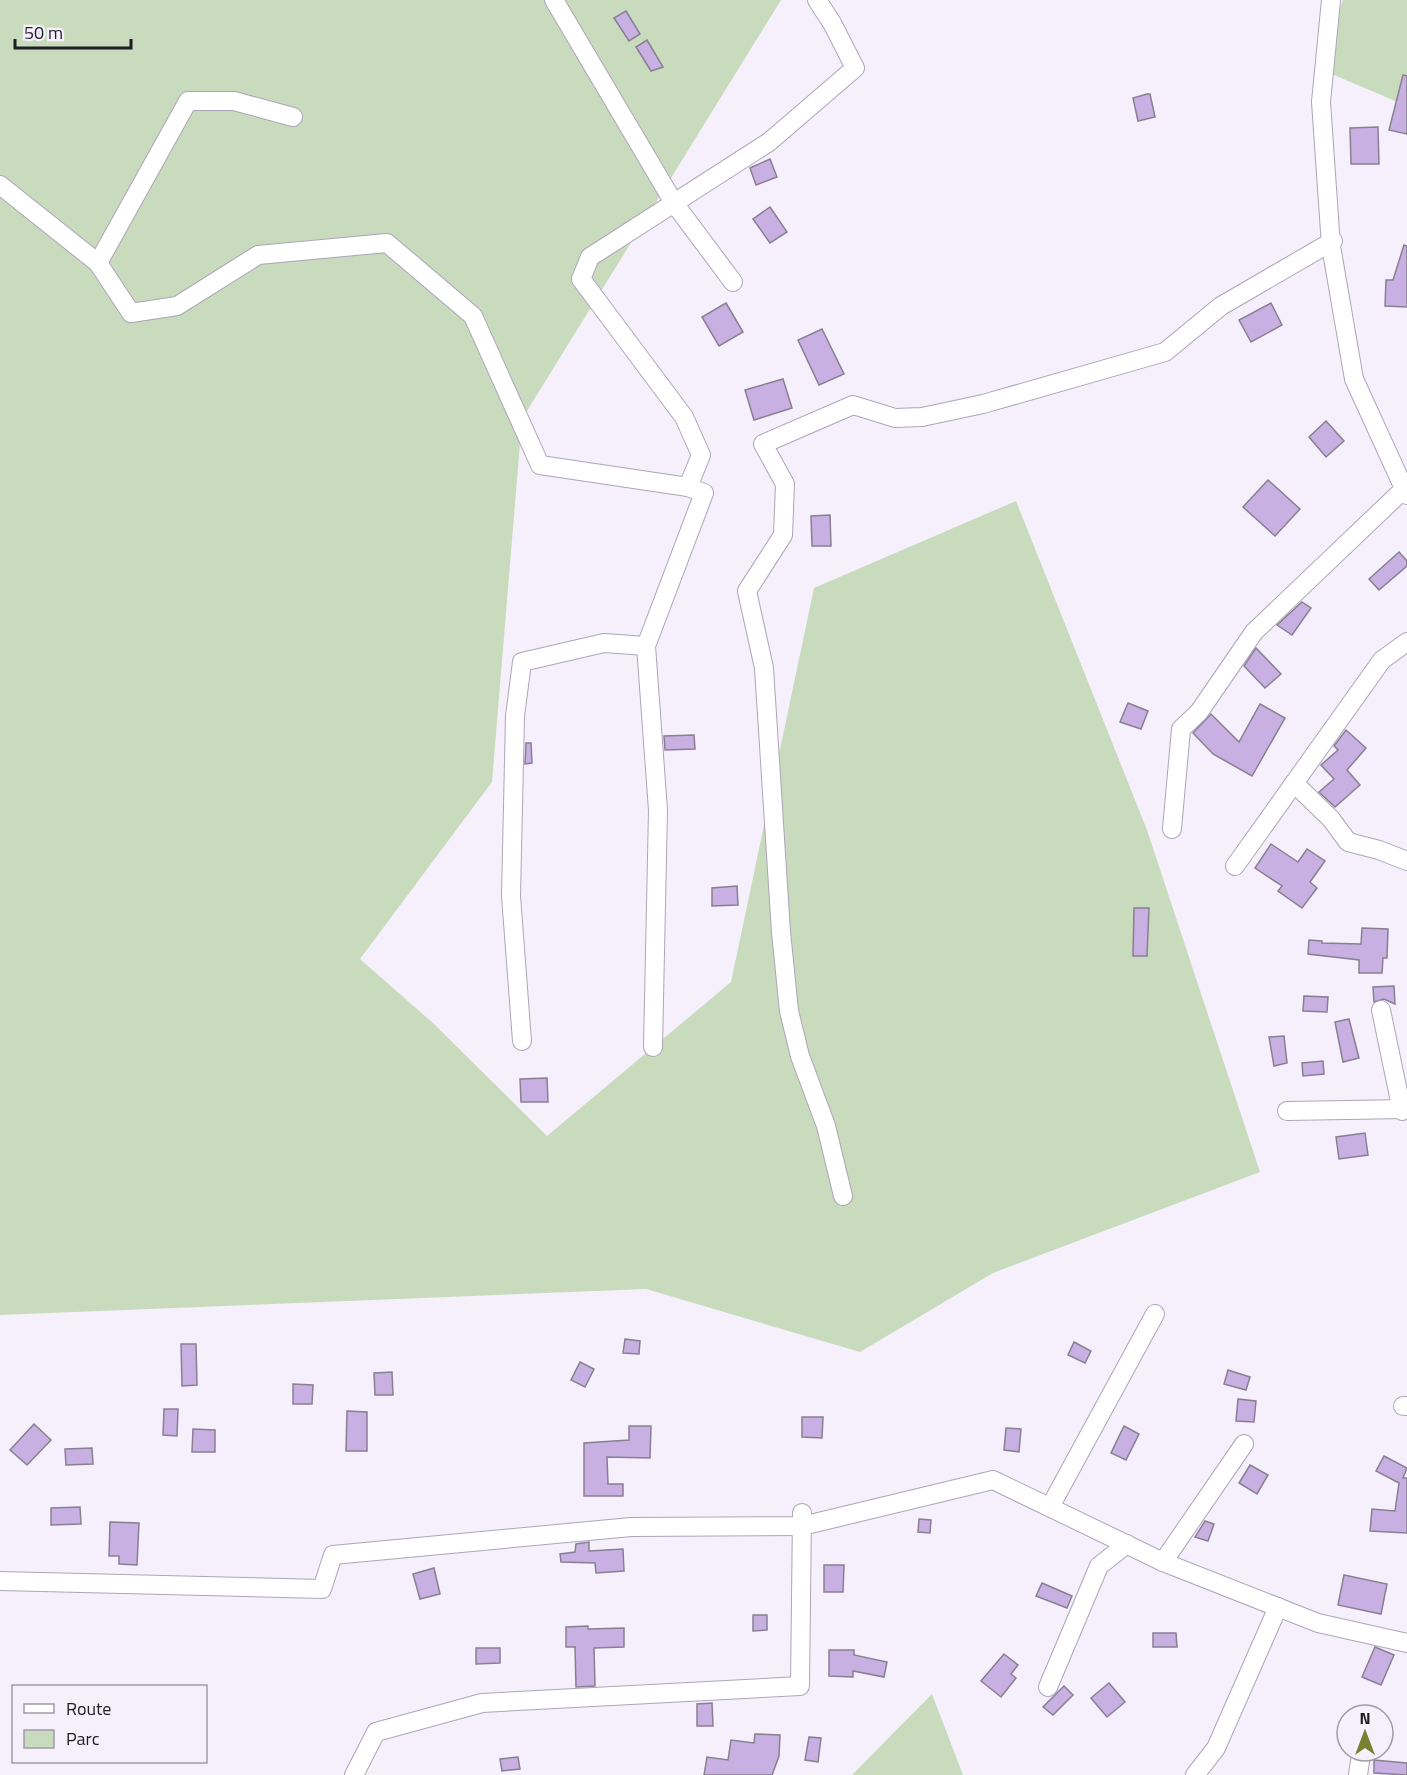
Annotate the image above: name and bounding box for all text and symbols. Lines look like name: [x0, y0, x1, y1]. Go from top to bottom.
scale bar: [15, 12, 130, 50]
text: 50 m: [24, 19, 63, 46]
legend: [12, 1685, 207, 1763]
text: Route: [66, 1695, 111, 1722]
north arrow: [1335, 1703, 1395, 1763]
text: N: [1359, 1706, 1371, 1730]
text: Parc: [66, 1725, 100, 1752]

